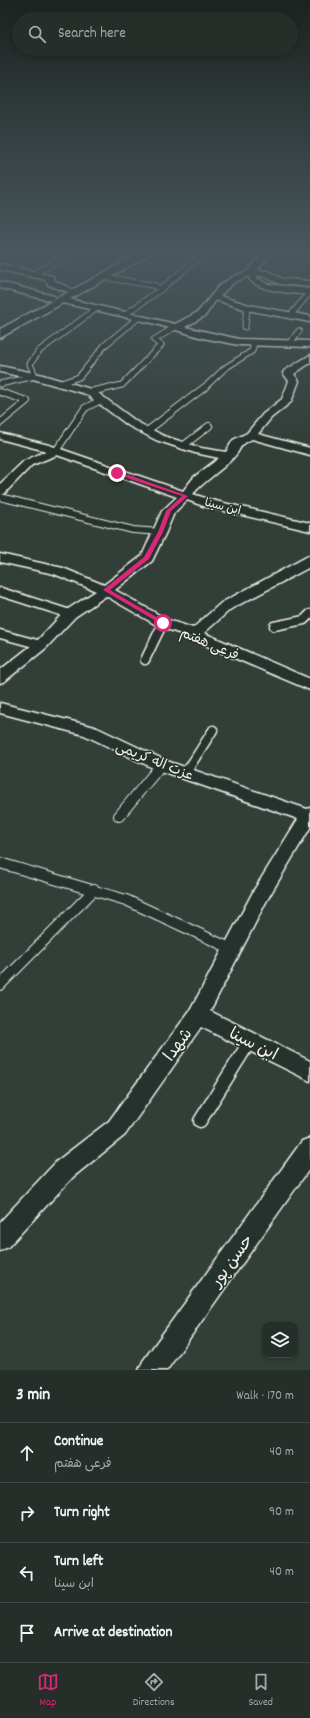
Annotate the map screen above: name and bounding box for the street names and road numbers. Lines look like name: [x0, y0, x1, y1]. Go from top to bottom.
street label: ابن سینا: [203, 495, 243, 520]
street label: فرعی هفتم: [177, 624, 242, 666]
street label: عزت اله کریمی: [112, 737, 196, 787]
street label: ابن سینا: [224, 1023, 281, 1068]
street label: شهدا: [159, 1024, 200, 1067]
street label: حسن پور: [205, 1230, 261, 1295]

